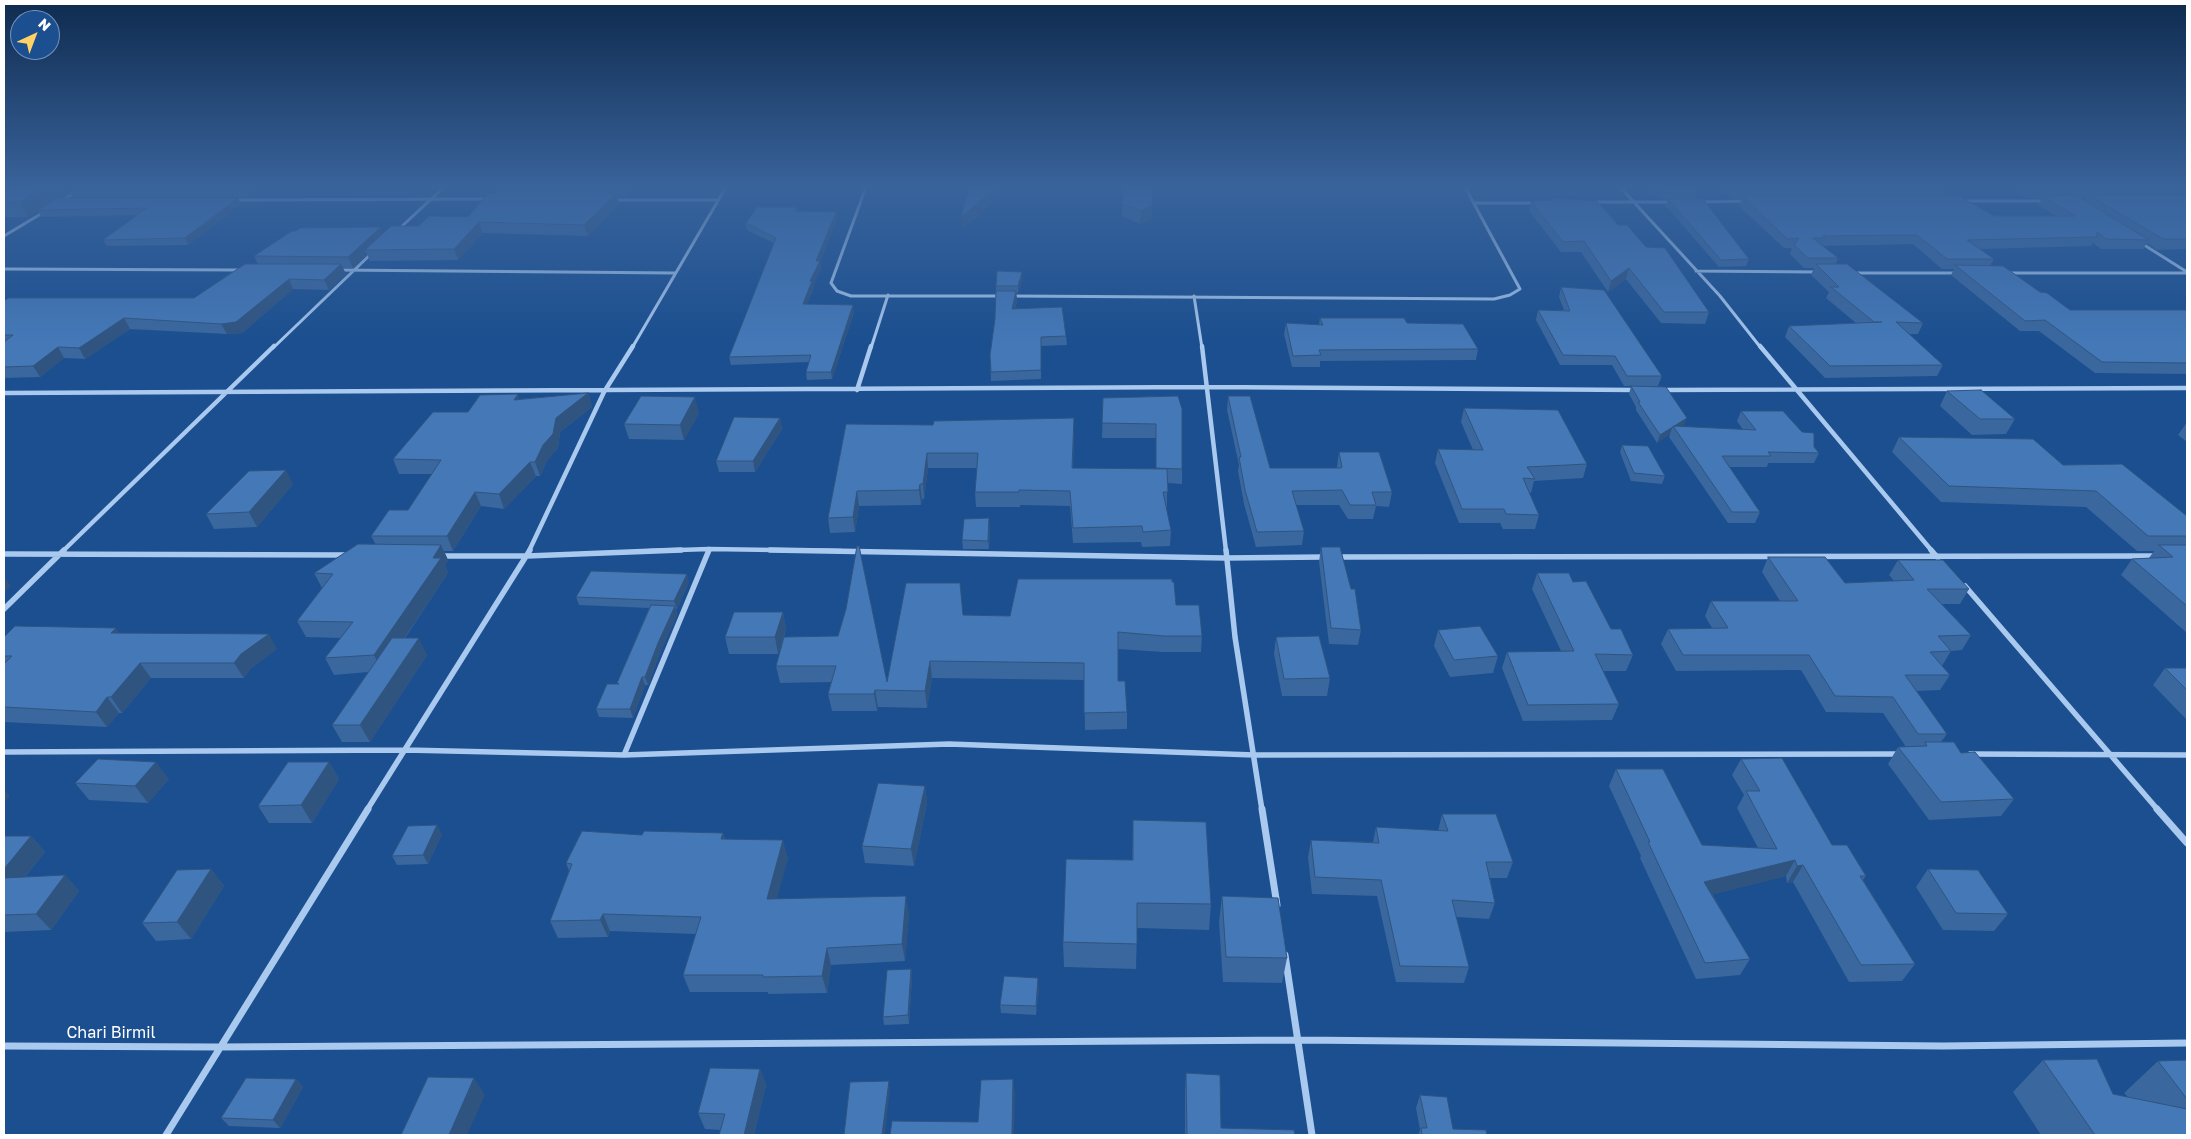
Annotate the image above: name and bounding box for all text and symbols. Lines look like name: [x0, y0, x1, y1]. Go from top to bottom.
north arrow: [10, 10, 60, 60]
text: N: [35, 15, 55, 34]
street label: Chari Birmil: [66, 1023, 156, 1043]

